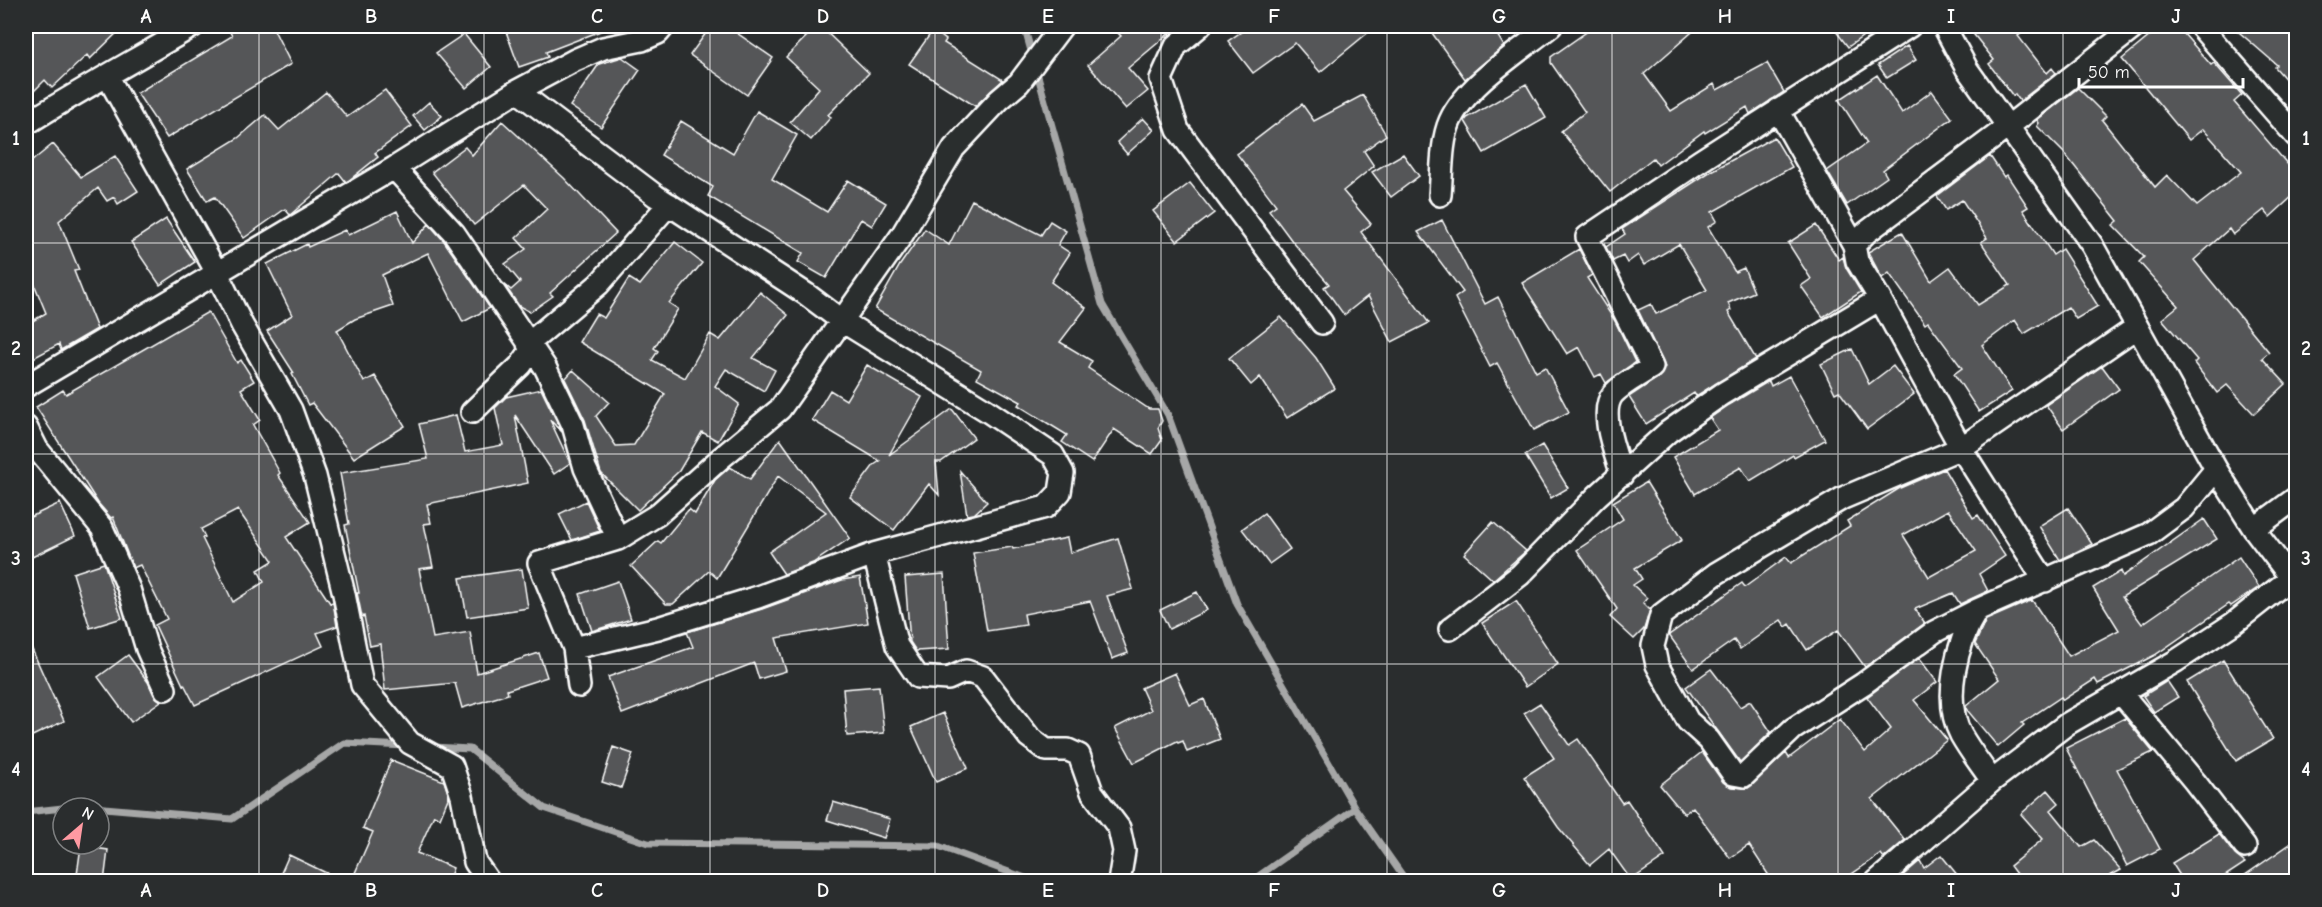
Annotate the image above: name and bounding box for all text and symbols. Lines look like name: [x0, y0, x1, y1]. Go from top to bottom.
text: A: [140, 5, 152, 28]
text: B: [365, 5, 377, 28]
text: C: [591, 5, 603, 28]
text: D: [817, 5, 829, 28]
text: E: [1042, 5, 1054, 28]
text: F: [1268, 5, 1280, 28]
text: G: [1492, 5, 1506, 28]
text: H: [1718, 5, 1732, 28]
text: I: [1947, 5, 1955, 28]
text: J: [2171, 5, 2181, 28]
scale bar: [2079, 51, 2242, 89]
text: 50 m: [2088, 62, 2130, 83]
text: 1: [12, 127, 20, 150]
text: 1: [2302, 127, 2310, 150]
text: 2: [11, 337, 21, 360]
text: 2: [2301, 337, 2311, 360]
text: 3: [11, 547, 21, 570]
text: 3: [2301, 547, 2311, 570]
text: 4: [11, 758, 21, 781]
text: 4: [2301, 758, 2311, 781]
north arrow: [51, 796, 111, 856]
text: N: [79, 803, 97, 824]
text: A: [140, 879, 152, 902]
text: B: [365, 879, 377, 902]
text: C: [591, 879, 603, 902]
text: D: [817, 879, 829, 902]
text: E: [1042, 879, 1054, 902]
text: F: [1268, 879, 1280, 902]
text: G: [1492, 879, 1506, 902]
text: H: [1718, 879, 1732, 902]
text: I: [1947, 879, 1955, 902]
text: J: [2171, 879, 2181, 902]

